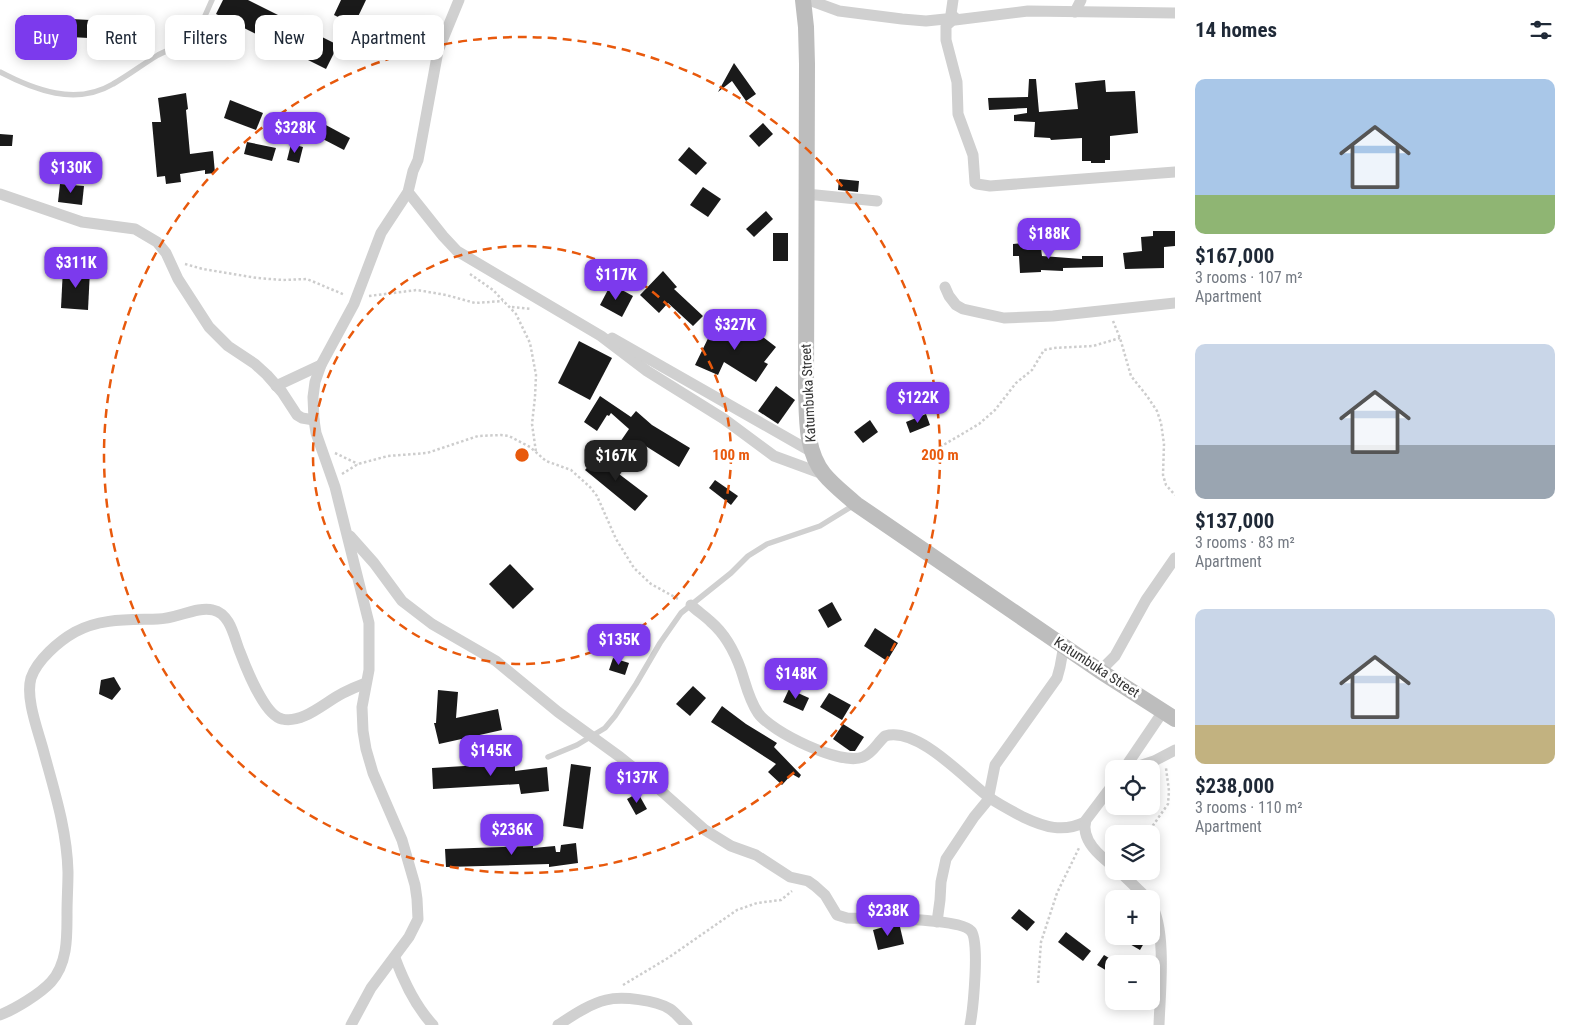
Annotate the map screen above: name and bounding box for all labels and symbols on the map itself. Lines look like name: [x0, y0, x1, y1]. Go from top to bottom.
pin: $328K: [260, 112, 330, 154]
pin: $130K: [36, 152, 106, 194]
pin: $188K: [1014, 218, 1084, 260]
pin: $311K: [41, 246, 111, 289]
pin: $117K: [581, 258, 651, 301]
pin: $327K: [700, 308, 770, 351]
street label: Katumbuka Street: [797, 343, 819, 443]
pin: $122K: [883, 382, 953, 424]
pin: $167K: [581, 440, 651, 482]
centre of rings: [513, 446, 531, 464]
text: 100 m: [712, 446, 750, 464]
text: 200 m: [921, 446, 959, 464]
pin: $135K: [584, 624, 654, 666]
street label: Katumbuka Street: [1051, 633, 1143, 701]
pin: $148K: [761, 658, 831, 700]
pin: $145K: [456, 734, 526, 777]
pin: $137K: [602, 762, 672, 804]
pin: $236K: [477, 814, 547, 856]
pin: $238K: [853, 894, 923, 937]

